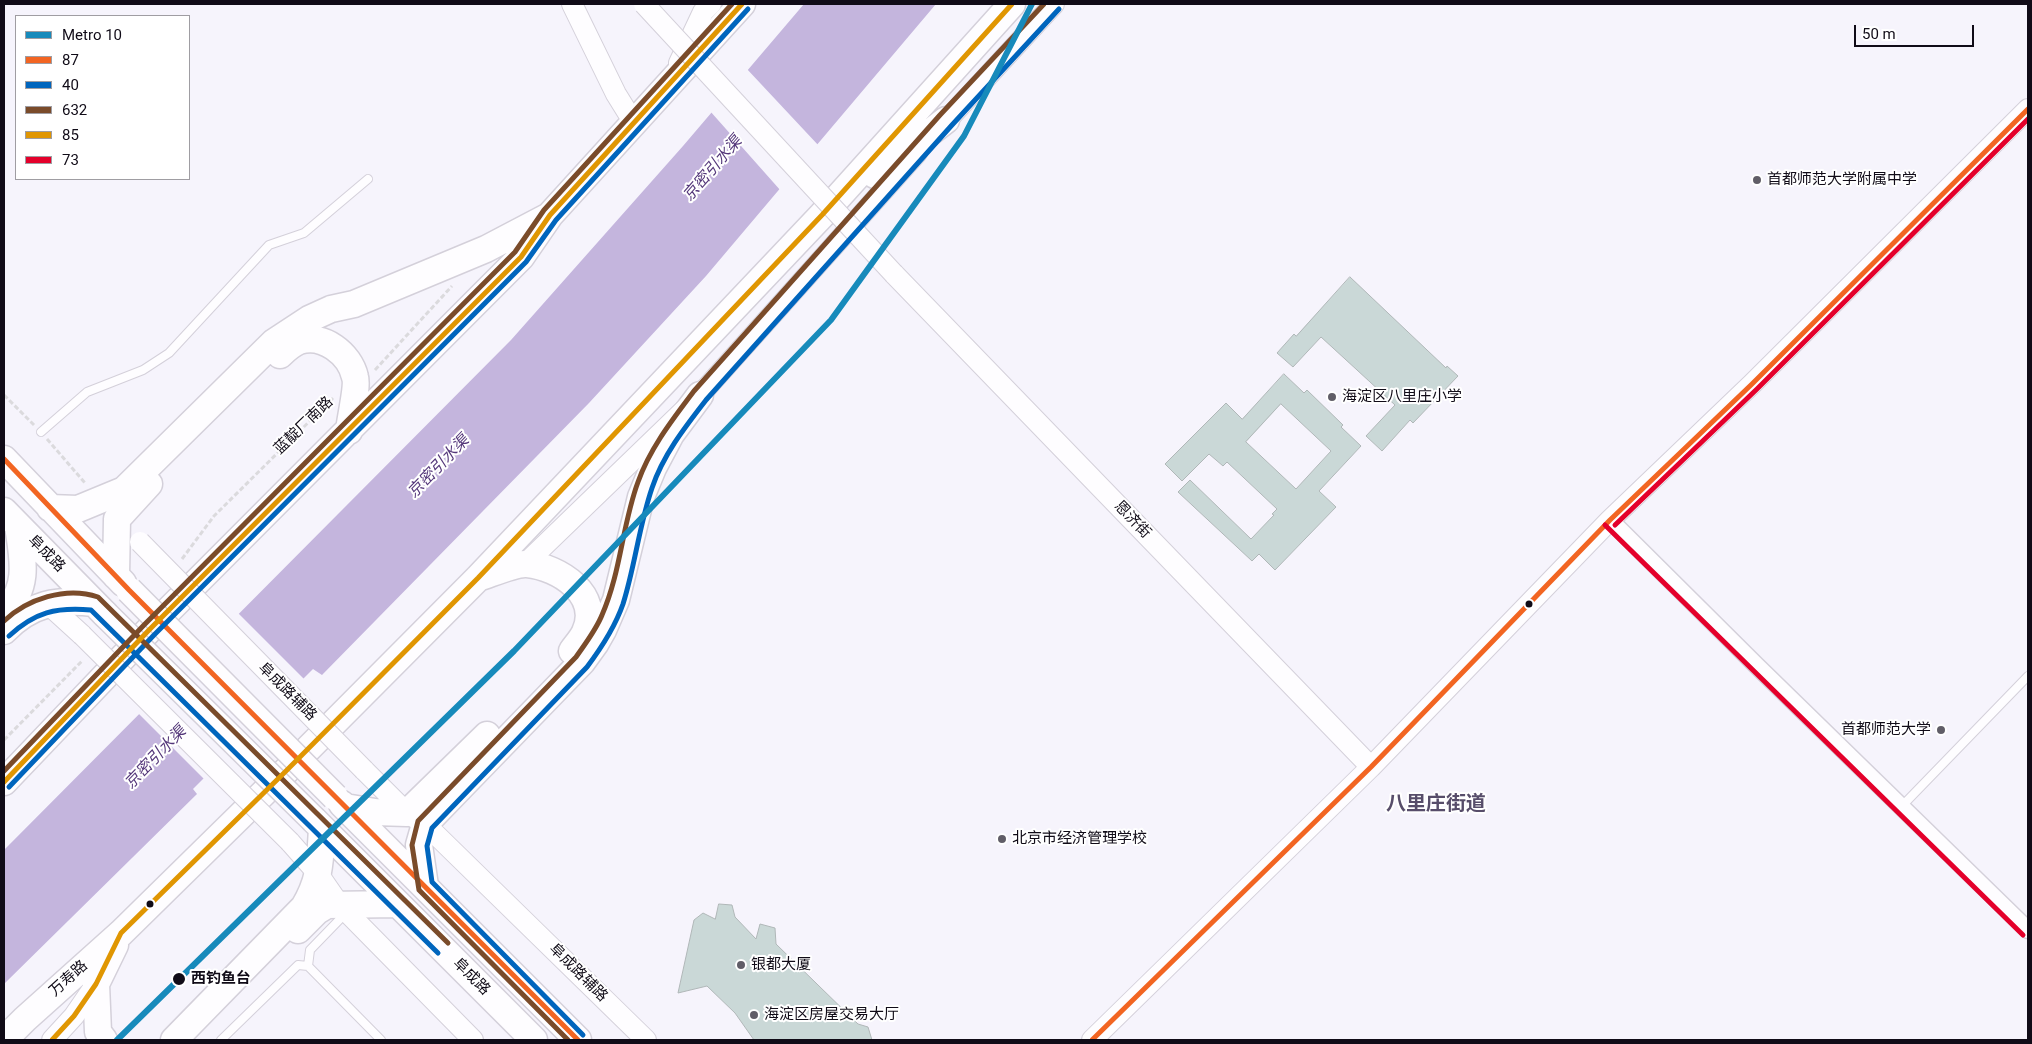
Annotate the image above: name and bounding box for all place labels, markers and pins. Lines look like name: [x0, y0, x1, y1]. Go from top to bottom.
place label: 首都师范大学附属中学: [1767, 171, 1917, 189]
marker: 首都师范大学附属中学: [1751, 174, 1763, 186]
place label: 海淀区八里庄小学: [1342, 388, 1462, 406]
marker: 海淀区八里庄小学: [1326, 391, 1338, 403]
unlabelled marker: [1524, 599, 1534, 609]
place label: 首都师范大学: [1841, 721, 1931, 739]
marker: 首都师范大学: [1935, 724, 1947, 736]
place label: 北京市经济管理学校: [1012, 830, 1147, 848]
marker: 北京市经济管理学校: [996, 833, 1008, 845]
unlabelled marker: [145, 899, 155, 909]
place label: 银都大厦: [751, 956, 811, 974]
marker: 银都大厦: [735, 959, 747, 971]
place label: 西钓鱼台: [191, 970, 251, 988]
marker: 西钓鱼台: [171, 971, 187, 987]
place label: 海淀区房屋交易大厅: [764, 1006, 899, 1024]
marker: 海淀区房屋交易大厅: [748, 1009, 760, 1021]

